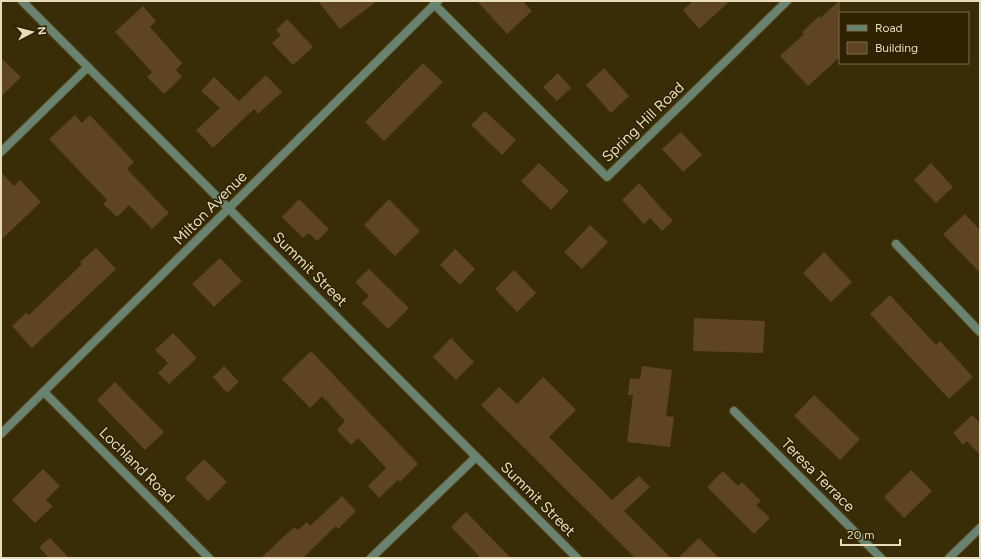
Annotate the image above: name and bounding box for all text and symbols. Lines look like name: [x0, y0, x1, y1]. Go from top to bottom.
north arrow: [12, 12, 52, 52]
legend: [839, 12, 969, 64]
text: Road: [875, 21, 903, 35]
text: N: [34, 26, 48, 36]
text: Building: [875, 41, 918, 55]
street label: Spring Hill Road: [598, 78, 688, 166]
street label: Milton Avenue: [169, 167, 251, 249]
street label: Summit Street: [269, 228, 351, 310]
street label: Lochland Road: [96, 424, 178, 506]
street label: Teresa Terrace: [777, 434, 859, 516]
street label: Summit Street: [497, 458, 579, 540]
scale bar: [841, 521, 900, 547]
text: 20 m: [847, 528, 875, 542]

